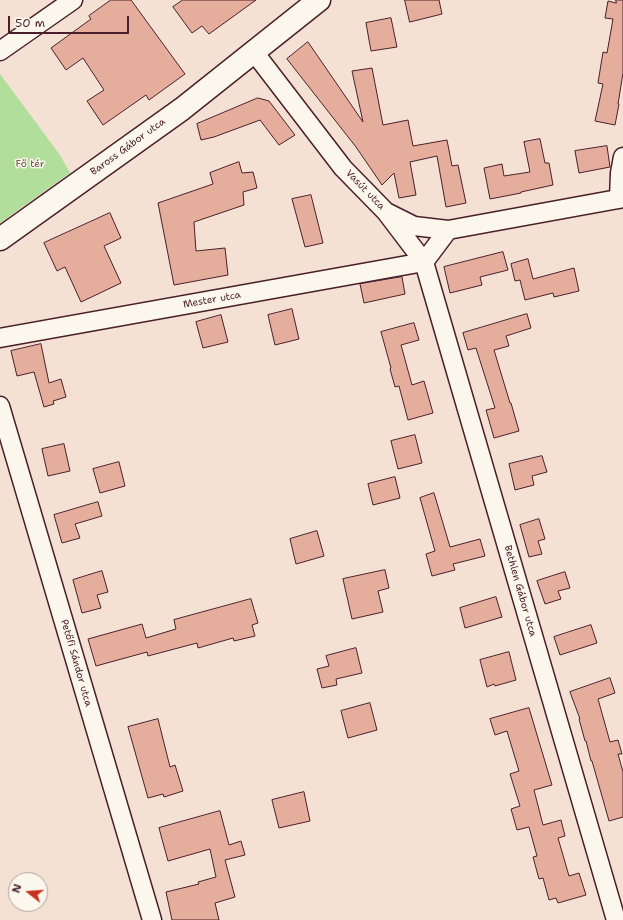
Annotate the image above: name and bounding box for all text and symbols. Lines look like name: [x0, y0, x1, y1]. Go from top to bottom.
scale bar: [10, 8, 131, 34]
text: 50 m: [15, 15, 45, 31]
street label: Baross Gábor utca: [88, 116, 168, 178]
park label: Fő tér: [16, 158, 44, 170]
street label: Vasút utca: [343, 167, 387, 213]
street label: Mester utca: [182, 289, 242, 311]
street label: Bethlen Gábor utca: [501, 544, 539, 638]
street label: Petőfi Sándor utca: [58, 618, 94, 708]
north arrow: [8, 872, 48, 912]
text: N: [9, 882, 25, 895]

